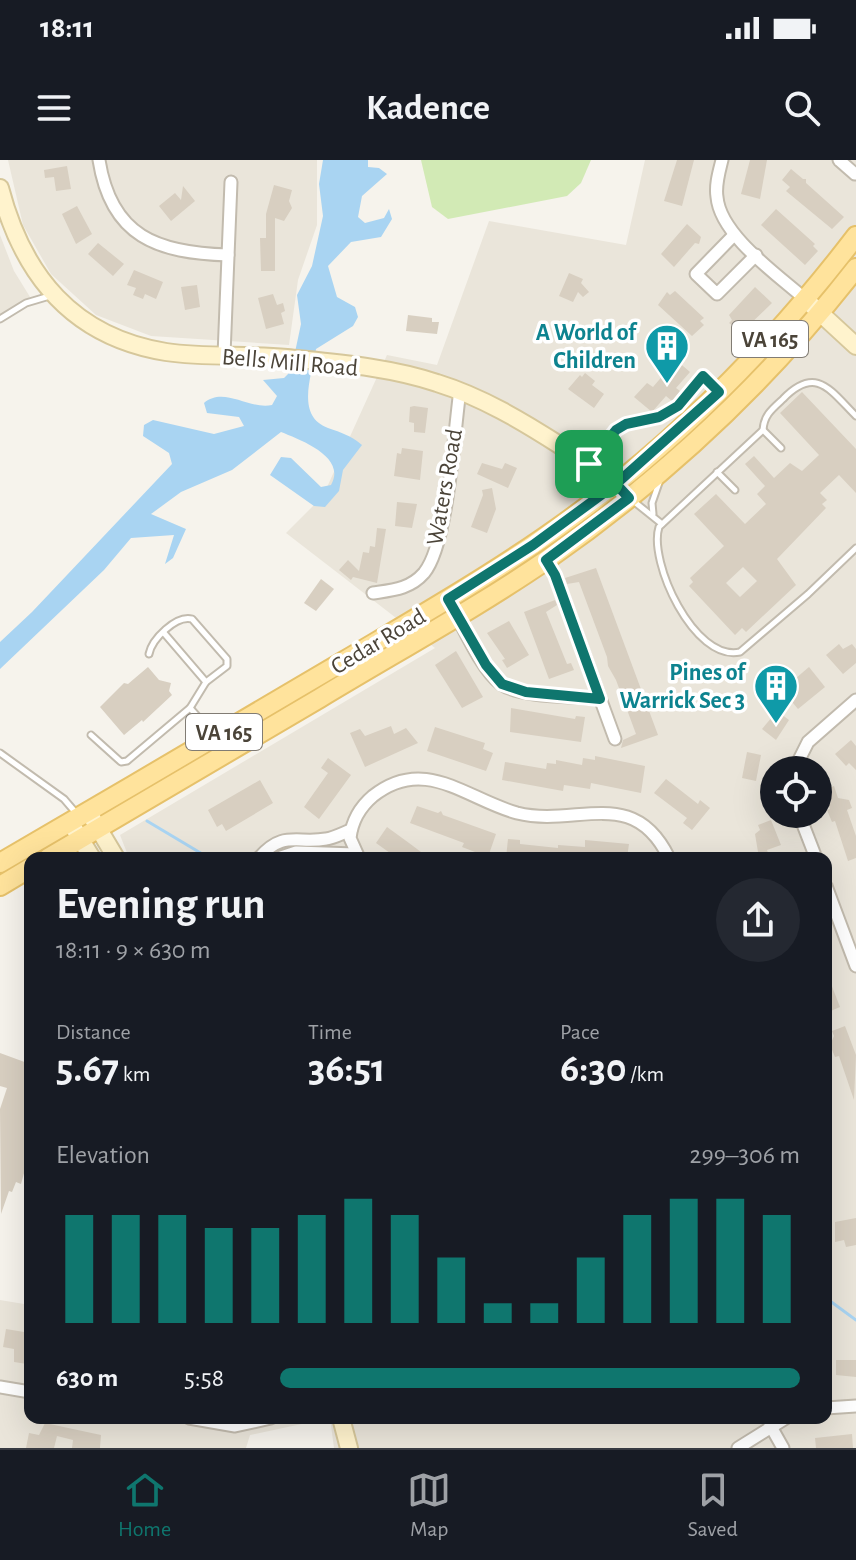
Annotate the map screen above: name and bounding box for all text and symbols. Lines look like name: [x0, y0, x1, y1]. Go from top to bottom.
text: 18:11: [40, 13, 94, 43]
icon: menu: [32, 86, 76, 130]
icon: search: [780, 86, 824, 130]
text: Kadence: [366, 90, 490, 126]
place label: A World of Children: [536, 321, 638, 373]
road number: VA 165: [732, 321, 808, 357]
building icon: A World of Children: [643, 322, 691, 385]
street label: Bells Mill Road: [221, 345, 359, 381]
street label: Waters Road: [423, 427, 467, 547]
pin: [555, 430, 623, 498]
icon: arrive: [567, 442, 611, 486]
street label: Cedar Road: [327, 604, 430, 679]
place label: Pines of Warrick Sec 3: [620, 661, 747, 713]
building icon: Pines of Warrick Sec 3: [752, 662, 800, 725]
road number: VA 165: [186, 714, 262, 750]
map controls: [760, 756, 832, 828]
button: locate: [760, 756, 832, 828]
button: share: [716, 878, 800, 962]
text: Evening run: [56, 883, 265, 927]
text: 18:11 · 9 × 630 m: [56, 937, 211, 963]
text: Distance: [56, 1021, 131, 1043]
text: Time: [308, 1021, 352, 1043]
text: Pace: [560, 1021, 600, 1043]
text: 5.67: [56, 1049, 119, 1089]
text: 36:51: [308, 1049, 385, 1089]
text: 6:30: [560, 1049, 627, 1089]
text: km: [119, 1063, 150, 1085]
text: /km: [627, 1063, 664, 1085]
text: Elevation: [56, 1142, 150, 1168]
text: 299–306 m: [690, 1142, 800, 1168]
text: 630 m: [56, 1365, 118, 1391]
text: 5:58: [184, 1365, 224, 1391]
tab: Home: [118, 1468, 171, 1542]
tab: Map: [407, 1468, 451, 1542]
tab: Saved: [688, 1468, 738, 1542]

